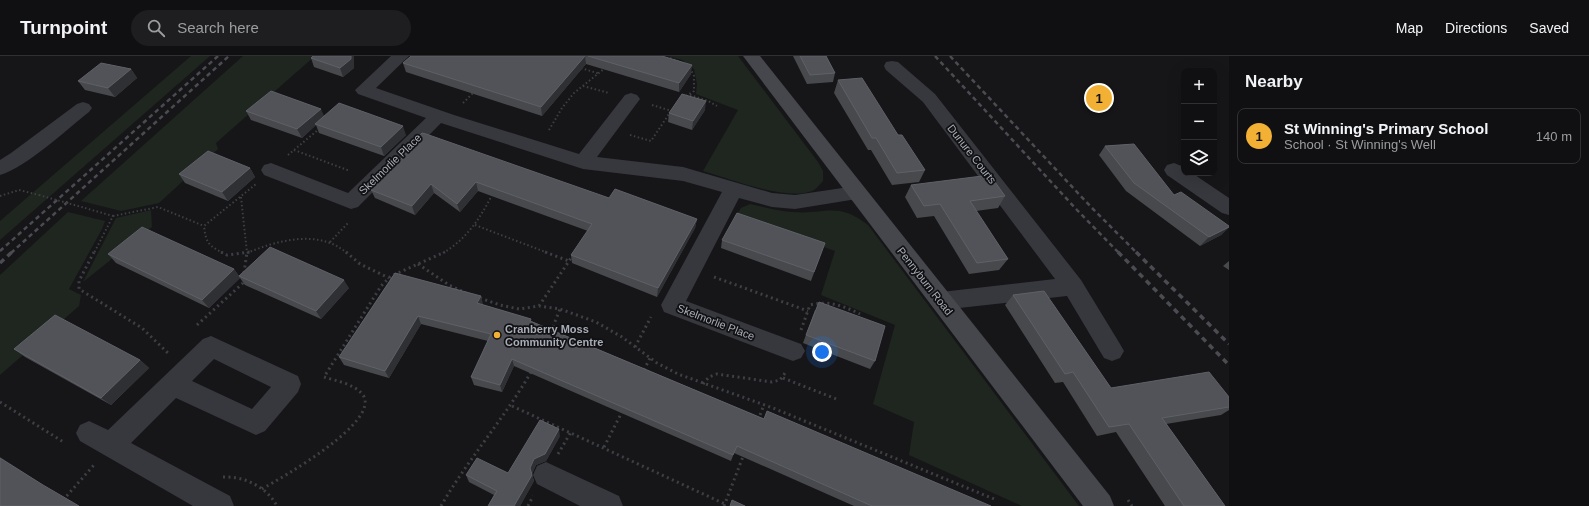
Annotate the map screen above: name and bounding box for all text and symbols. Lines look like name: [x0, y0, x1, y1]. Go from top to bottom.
search box: [131, 10, 411, 46]
text: Turnpoint: [20, 17, 107, 38]
icon: search: [145, 17, 167, 39]
text: Search here: [177, 19, 259, 36]
text: Map: [1396, 20, 1423, 36]
text: Directions: [1445, 20, 1507, 36]
text: Saved: [1529, 20, 1569, 36]
map controls: [1181, 68, 1217, 176]
button: +: [1181, 68, 1217, 104]
text: Nearby: [1245, 72, 1303, 91]
pin: 1: [1086, 83, 1112, 113]
button: −: [1181, 104, 1217, 140]
text: St Winning's Primary School: [1284, 120, 1488, 137]
street label: Dunure Courts: [945, 122, 999, 186]
text: 1: [1255, 129, 1263, 144]
text: 140 m: [1536, 129, 1572, 144]
street label: Skelmorlie Place: [356, 131, 424, 197]
text: School · St Winning's Well: [1284, 137, 1436, 152]
button: layers: [1181, 140, 1217, 176]
street label: Pennyburn Road: [895, 245, 955, 317]
street label: Skelmorlie Place: [676, 302, 756, 342]
place label: Cranberry Moss Community Centre: [505, 323, 603, 348]
marker: Cranberry Moss Community Centre: [492, 330, 502, 340]
your location: [812, 342, 832, 362]

